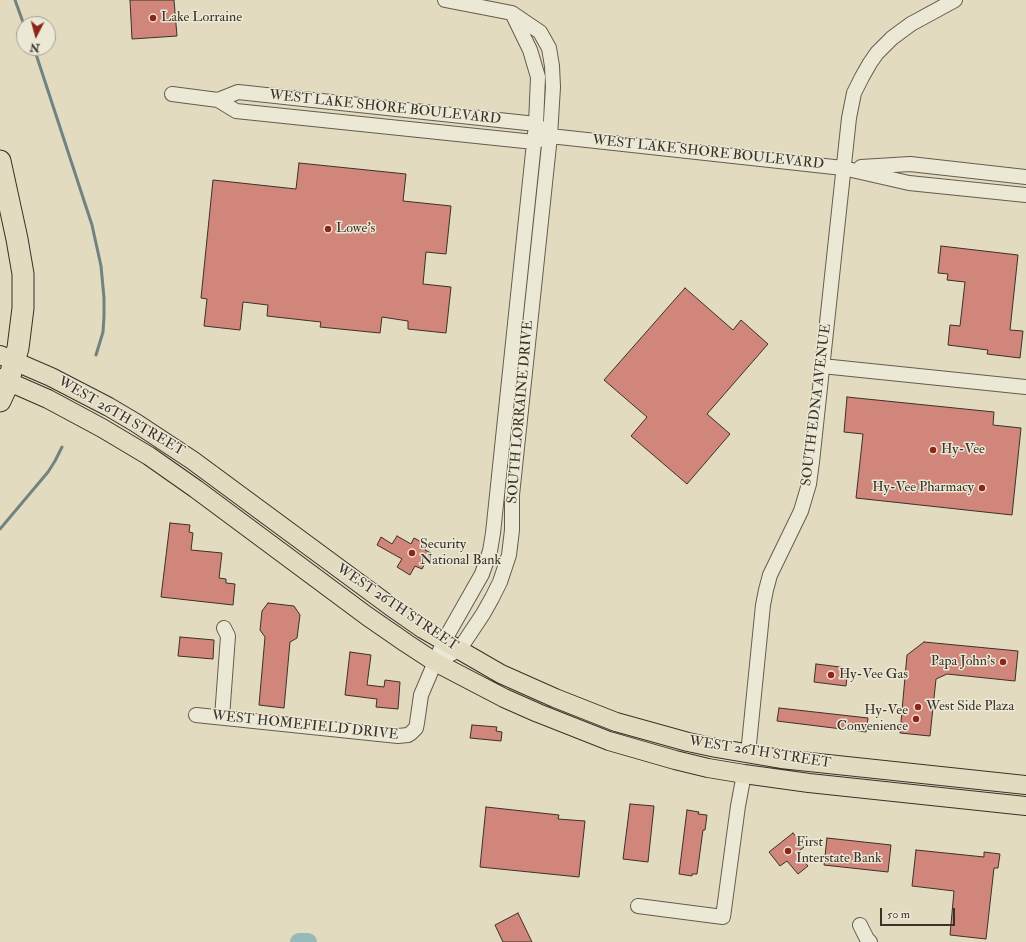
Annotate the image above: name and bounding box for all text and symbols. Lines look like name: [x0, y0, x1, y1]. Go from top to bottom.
place label: Lake Lorraine: [161, 10, 242, 26]
marker: Lake Lorraine: [148, 13, 158, 23]
north arrow: [16, 16, 56, 56]
text: N: [29, 40, 40, 54]
street label: WEST LAKE SHORE BOULEVARD: [268, 87, 502, 129]
street label: WEST LAKE SHORE BOULEVARD: [591, 132, 825, 174]
place label: Lowe's: [336, 221, 375, 237]
marker: Lowe's: [323, 224, 333, 234]
street label: SOUTH LORRAINE DRIVE: [505, 320, 537, 504]
street label: SOUTH EDNA AVENUE: [799, 323, 835, 487]
street label: WEST 26TH STREET: [55, 374, 187, 460]
place label: Hy-Vee: [941, 442, 985, 458]
marker: Hy-Vee: [928, 445, 938, 455]
place label: Hy-Vee Pharmacy: [872, 480, 974, 496]
marker: Hy-Vee Pharmacy: [977, 483, 987, 493]
place label: Security National Bank: [420, 537, 501, 570]
marker: Security National Bank: [407, 548, 417, 558]
street label: WEST 26TH STREET: [333, 561, 461, 655]
place label: Papa John's: [931, 654, 995, 670]
marker: Papa John's: [998, 657, 1008, 667]
place label: Hy-Vee Gas: [839, 667, 908, 683]
marker: Hy-Vee Gas: [826, 670, 836, 680]
place label: West Side Plaza: [926, 699, 1014, 715]
marker: West Side Plaza: [913, 702, 923, 712]
place label: Hy-Vee Convenience: [837, 703, 908, 736]
street label: WEST HOMEFIELD DRIVE: [211, 708, 399, 744]
marker: Hy-Vee Convenience: [911, 714, 921, 724]
street label: WEST 26TH STREET: [688, 734, 832, 772]
place label: First Interstate Bank: [796, 835, 882, 868]
marker: First Interstate Bank: [783, 846, 793, 856]
scale bar: [882, 900, 957, 926]
text: 50 m: [887, 907, 910, 922]

